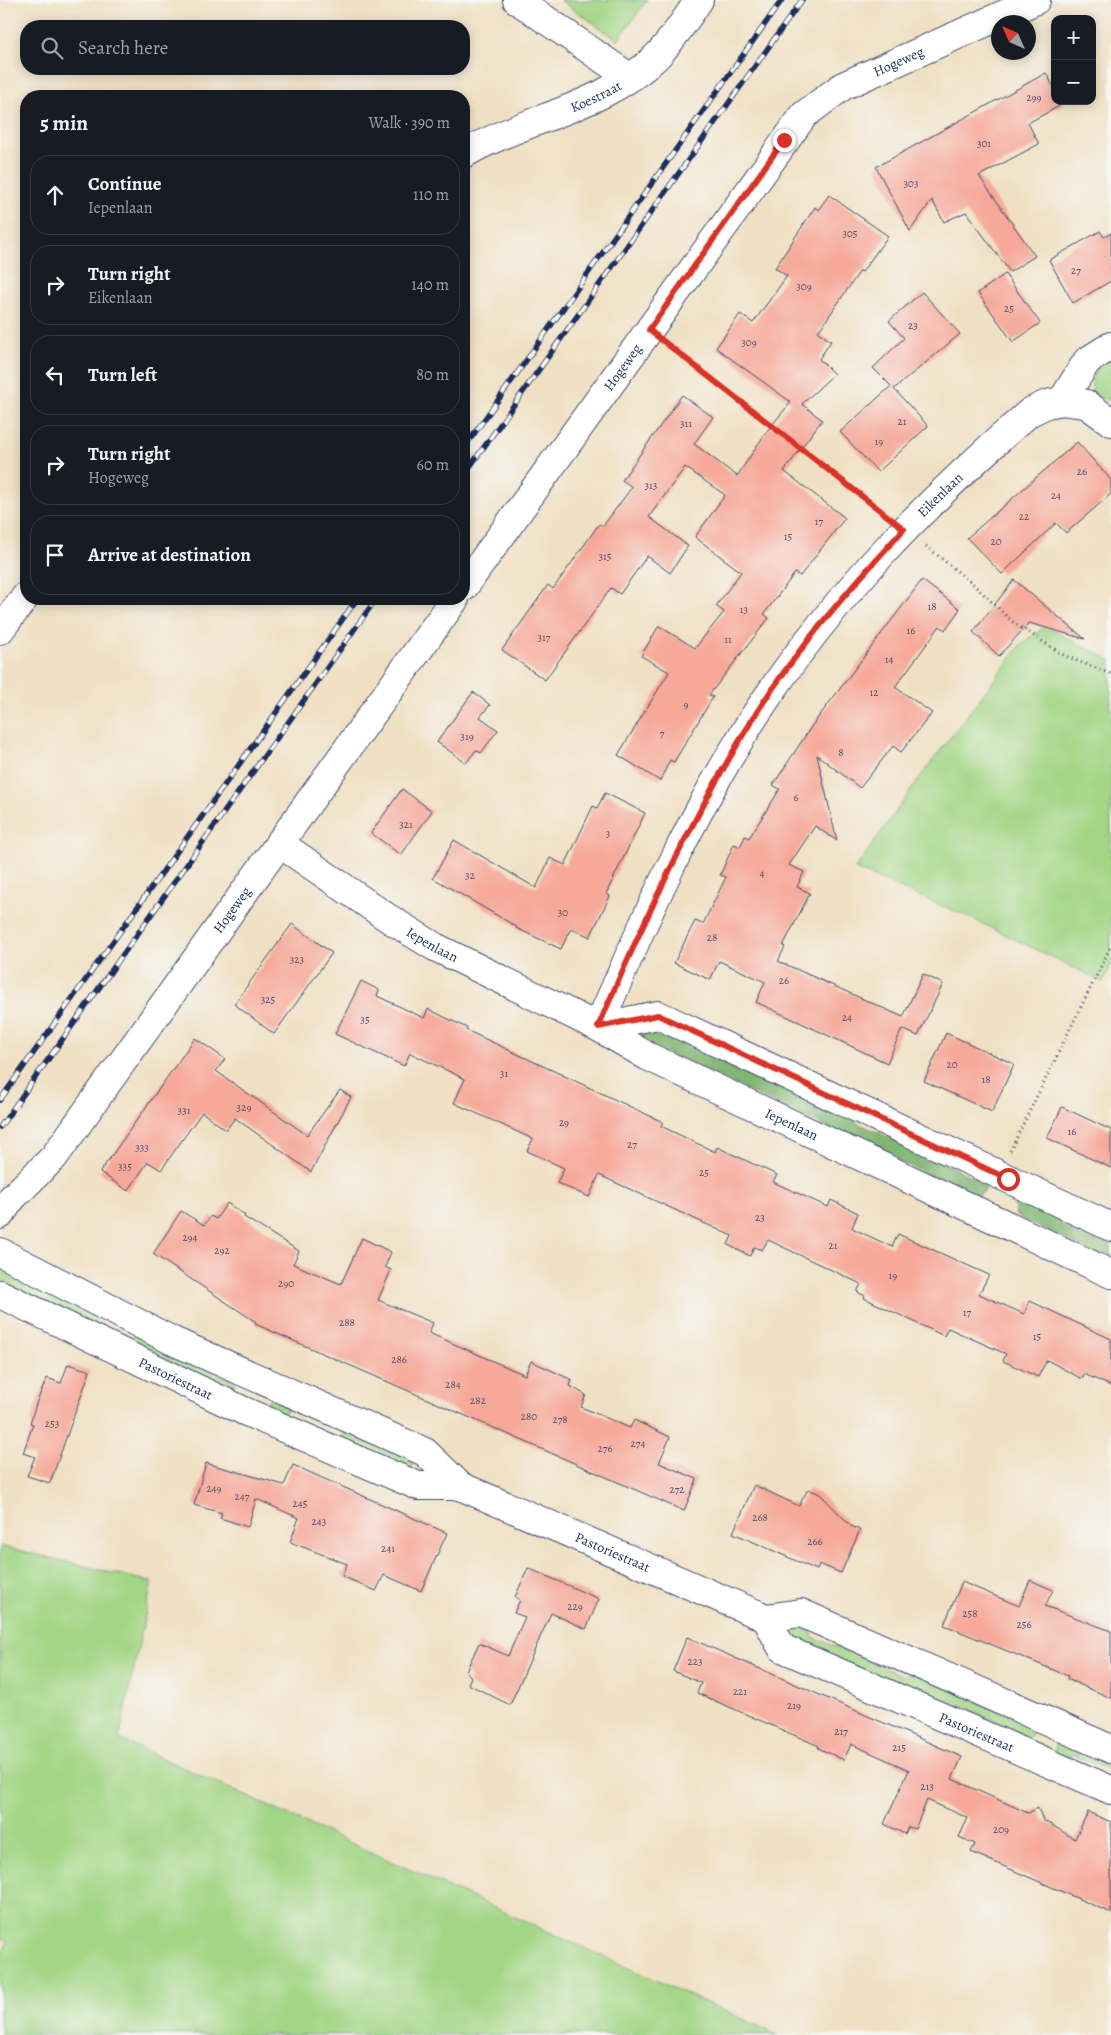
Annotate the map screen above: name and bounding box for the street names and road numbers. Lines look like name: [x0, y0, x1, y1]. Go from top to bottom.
street label: Hogeweg: [870, 42, 927, 81]
street label: Koestraat: [568, 76, 626, 117]
street label: Hogeweg: [599, 340, 646, 395]
street label: Eikenlaan: [913, 468, 967, 521]
street label: Hogeweg: [209, 883, 255, 937]
street label: Iepenlaan: [403, 923, 461, 967]
street label: Iepenlaan: [762, 1104, 821, 1145]
street label: Pastoriestraat: [135, 1353, 216, 1405]
street label: Pastoriestraat: [572, 1528, 653, 1577]
street label: Pastoriestraat: [936, 1708, 1017, 1757]

